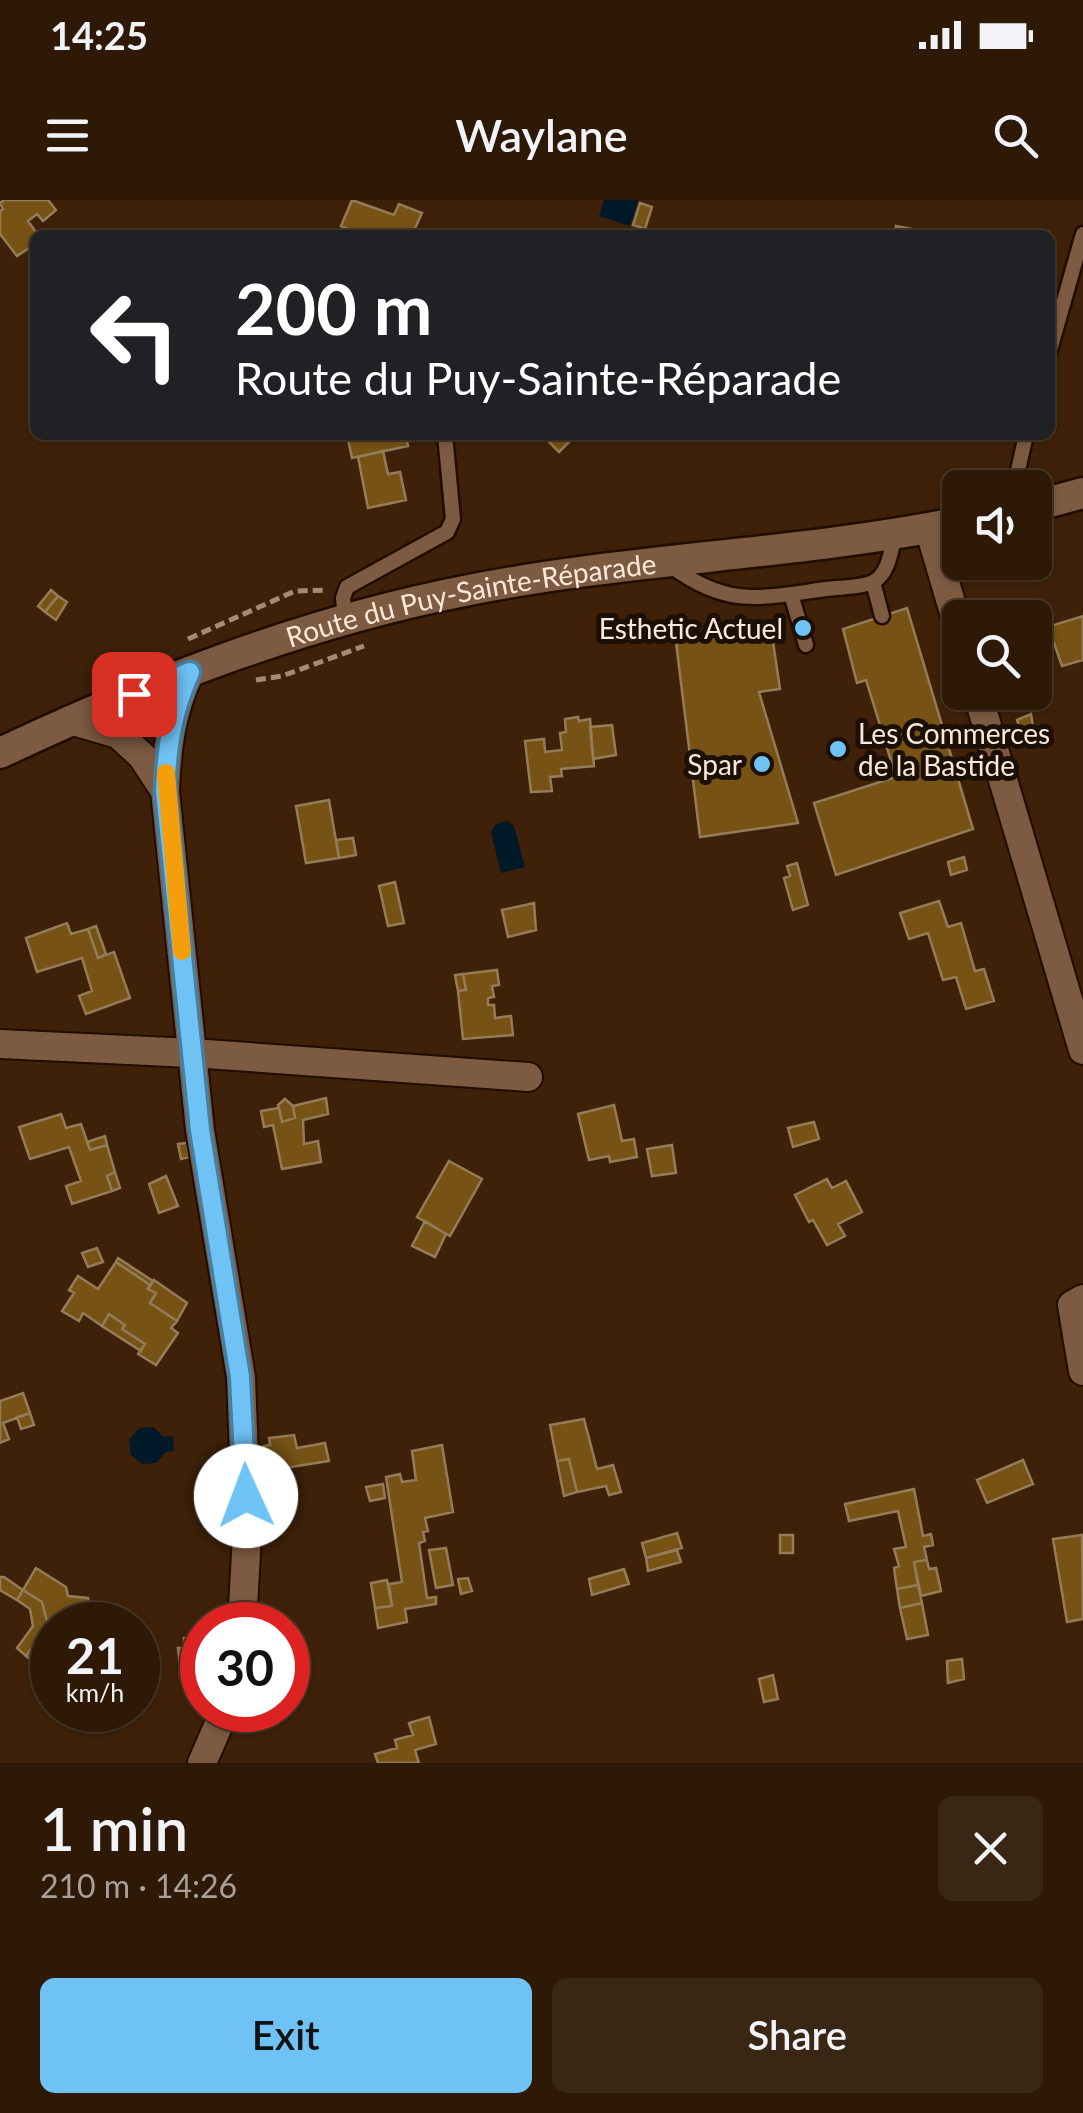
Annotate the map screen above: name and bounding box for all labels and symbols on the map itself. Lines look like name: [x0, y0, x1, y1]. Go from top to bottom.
street label: Route du Puy-Sainte-Réparade: [281, 546, 658, 654]
place label: Esthetic Actuel: [599, 611, 783, 645]
marker: Esthetic Actuel: [792, 617, 814, 639]
pin: [92, 652, 177, 737]
place label: Les Commerces de la Bastide: [858, 716, 1050, 782]
marker: Les Commerces de la Bastide: [827, 738, 849, 760]
place label: Spar: [687, 747, 742, 781]
marker: Spar: [751, 753, 773, 775]
position arrow: [194, 1444, 298, 1548]
speed limit sign: 30: [180, 1602, 310, 1732]

